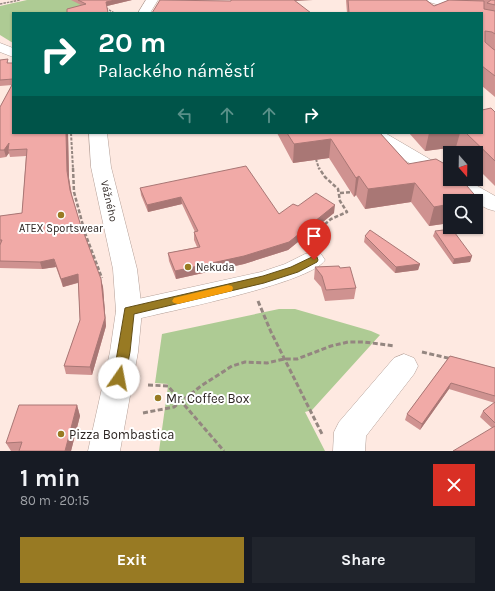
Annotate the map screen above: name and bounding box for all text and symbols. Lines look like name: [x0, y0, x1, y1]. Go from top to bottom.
text: 20 m: [98, 26, 166, 59]
icon: right: [32, 28, 84, 80]
text: Palackého náměstí: [98, 60, 255, 82]
icon: left: [174, 104, 196, 126]
icon: ahead: [216, 104, 238, 126]
icon: ahead: [258, 104, 280, 126]
icon: right: [300, 104, 322, 126]
north arrow: [443, 146, 483, 186]
map controls: [443, 146, 483, 234]
street label: Vážného: [98, 179, 120, 223]
button: search: [443, 194, 483, 234]
marker: ATEX Sportswear: [56, 210, 66, 220]
pin: [297, 219, 331, 260]
place label: ATEX Sportswear: [19, 222, 103, 235]
icon: arrive: [303, 225, 325, 247]
place label: Nekuda: [196, 261, 235, 274]
marker: Nekuda: [183, 262, 193, 272]
position arrow: [98, 357, 140, 399]
place label: Mr. Coffee Box: [166, 391, 250, 406]
marker: Mr. Coffee Box: [153, 393, 163, 403]
place label: Pizza Bombastica: [69, 427, 174, 442]
marker: Pizza Bombastica: [56, 429, 66, 439]
text: 1 min: [20, 464, 80, 492]
button: close: [433, 464, 475, 506]
text: 80 m · 20:15: [20, 493, 89, 508]
button: Exit: [20, 537, 244, 583]
button: Share: [252, 537, 475, 583]

